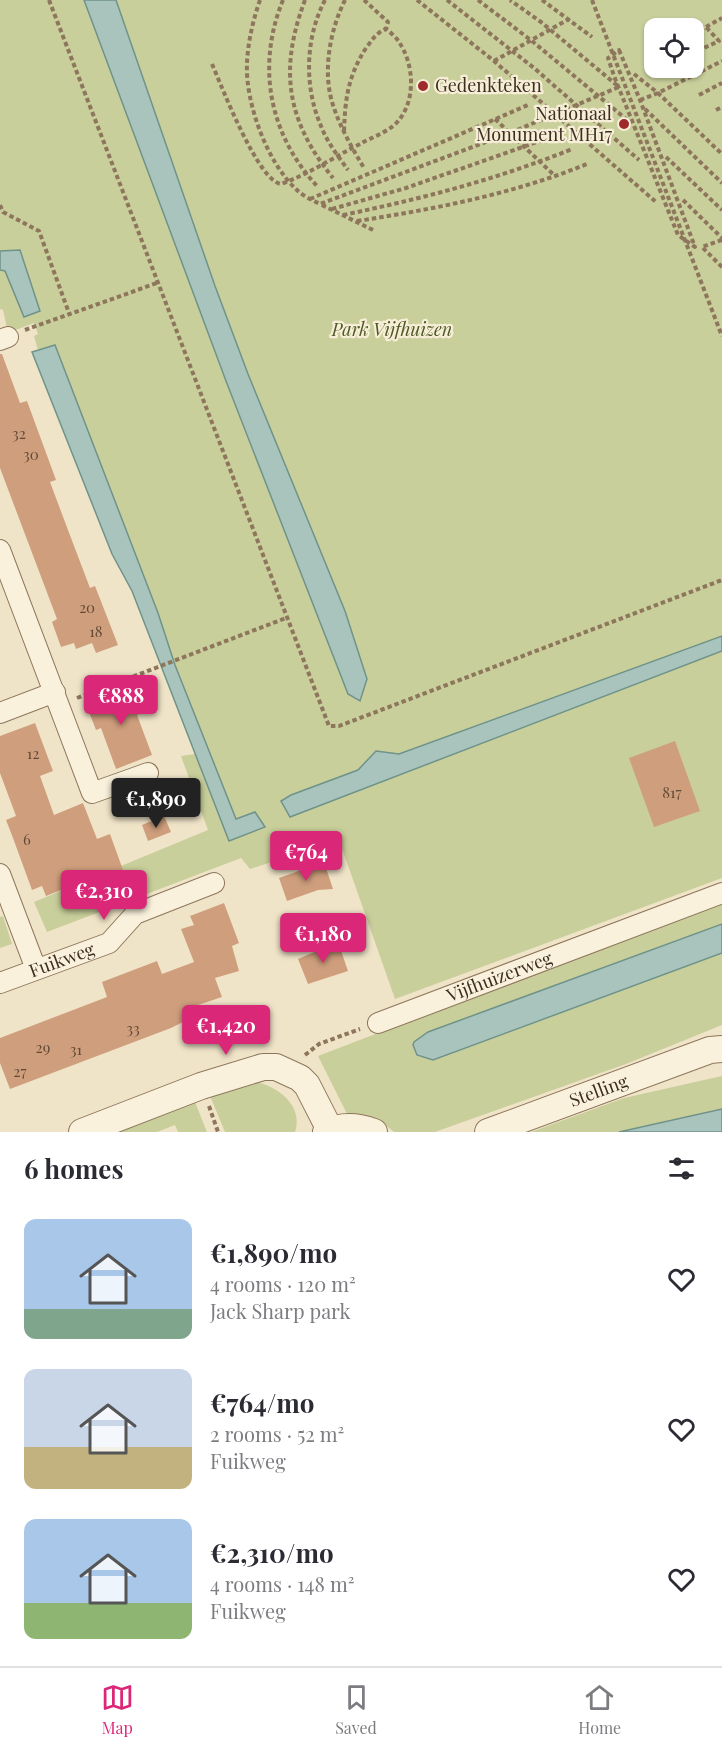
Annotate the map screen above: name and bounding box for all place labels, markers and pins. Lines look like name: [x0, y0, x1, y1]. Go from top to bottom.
place label: Gedenkteken: [435, 73, 542, 97]
marker: Gedenkteken: [416, 79, 430, 93]
place label: Nationaal Monument MH17: [476, 101, 613, 146]
marker: Nationaal Monument MH17: [617, 117, 631, 131]
pin: €888: [85, 675, 157, 726]
pin: €1,890: [107, 778, 205, 829]
pin: €764: [270, 831, 342, 882]
pin: €2,310: [55, 870, 153, 921]
pin: €1,180: [274, 913, 372, 964]
pin: €1,420: [177, 1005, 275, 1056]

